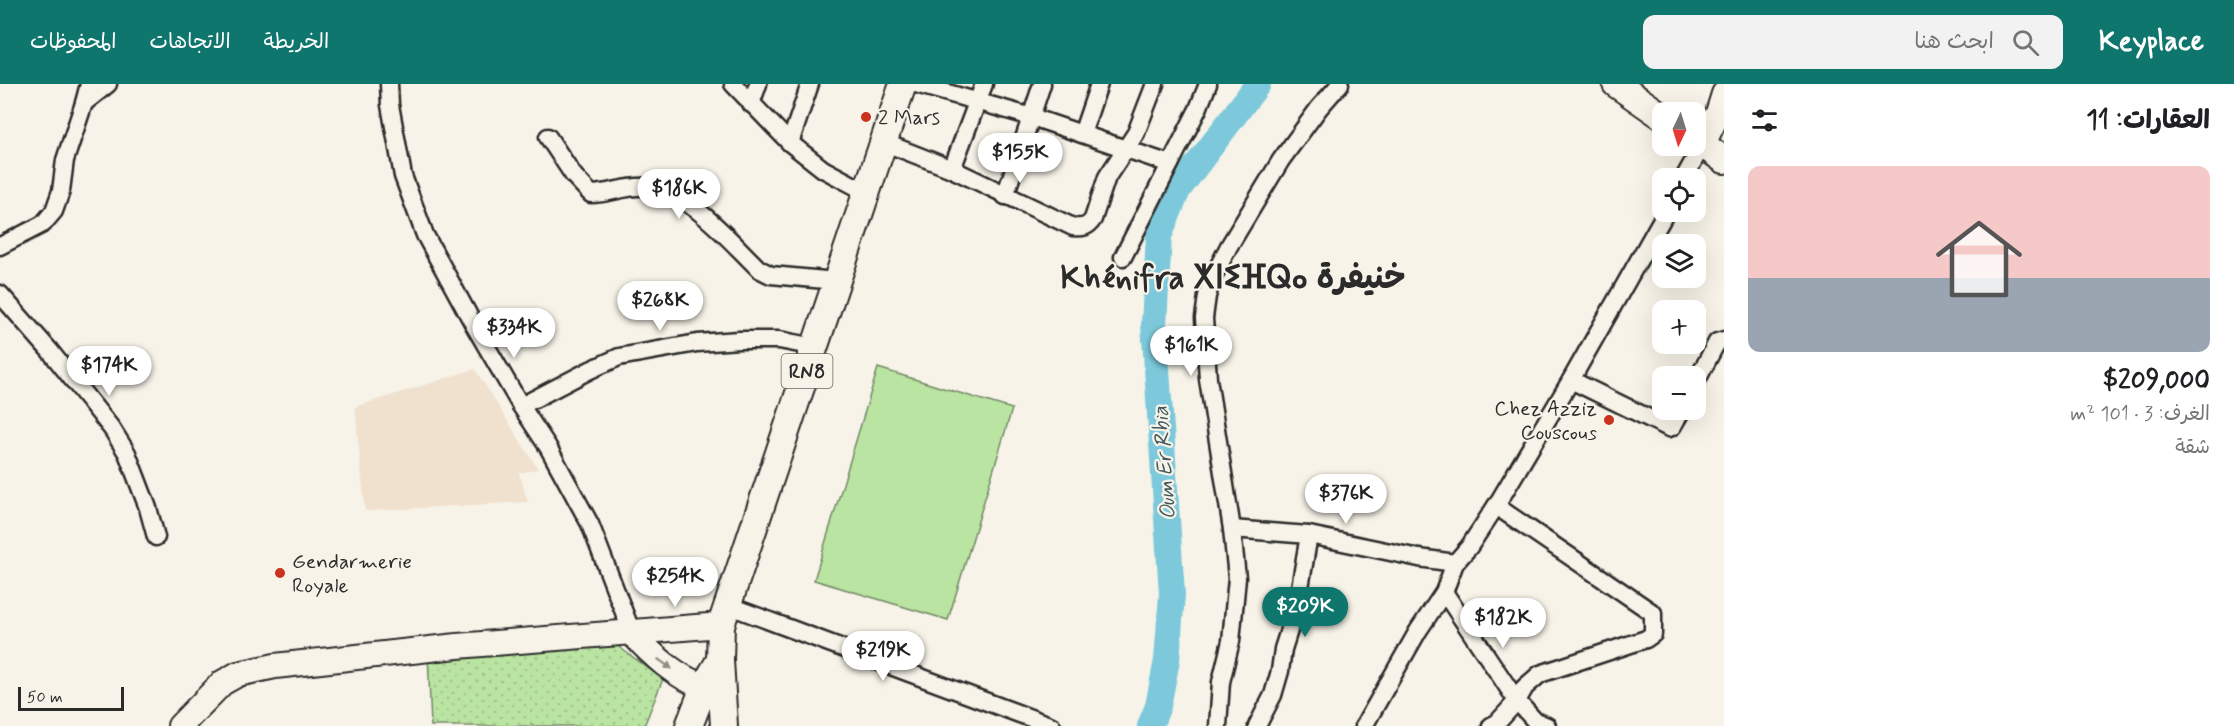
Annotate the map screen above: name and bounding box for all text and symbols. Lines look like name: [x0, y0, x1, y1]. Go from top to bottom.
search box: [1643, 15, 2063, 69]
text: Keyplace: [2099, 24, 2204, 61]
icon: search: [2009, 26, 2042, 59]
text: المحفوظات: [30, 28, 116, 56]
text: الاتجاهات: [149, 28, 231, 56]
text: الخريطة: [264, 28, 329, 56]
text: ابحث هنا: [1914, 28, 1994, 56]
north arrow: [1652, 102, 1706, 156]
map controls: [1652, 102, 1706, 420]
place label: 2 Mars: [878, 104, 940, 132]
icon: filters: [1748, 104, 1781, 137]
text: العقارات: 11: [2086, 104, 2210, 138]
marker: 2 Mars: [859, 110, 873, 124]
pin: $155K: [978, 133, 1062, 184]
text: $155K: [992, 139, 1048, 166]
button: locate: [1652, 168, 1706, 222]
pin: $186K: [637, 169, 721, 220]
text: $186K: [651, 175, 707, 202]
icon: home: [1925, 205, 2033, 313]
button: layers: [1652, 234, 1706, 288]
district label: Khénifra ⵅⵏⵉⴼⵕⴰ خنيفرة: [1060, 257, 1406, 301]
pin: $268K: [618, 281, 702, 332]
text: $268K: [631, 287, 689, 314]
button: +: [1652, 300, 1706, 354]
pin: $334K: [472, 308, 556, 359]
text: $334K: [486, 314, 542, 341]
pin: $161K: [1149, 326, 1233, 377]
text: $161K: [1164, 332, 1218, 359]
pin: $174K: [67, 346, 151, 397]
text: $174K: [81, 352, 137, 379]
road number: RN8: [782, 354, 832, 388]
text: $209,000: [2103, 364, 2210, 398]
button: −: [1652, 366, 1706, 420]
place label: Chez Azziz Couscous: [1494, 395, 1597, 447]
text: الغرف: 3 · 101 m²: [2070, 401, 2210, 428]
water label: Oum Er Rbia: [1147, 405, 1183, 521]
marker: Chez Azziz Couscous: [1602, 413, 1616, 427]
text: شقة: [2175, 434, 2210, 461]
pin: $376K: [1304, 474, 1388, 525]
text: $376K: [1319, 480, 1373, 507]
place label: Gendarmerie Royale: [292, 548, 412, 600]
pin: $254K: [633, 557, 717, 608]
text: $254K: [646, 563, 704, 590]
marker: Gendarmerie Royale: [273, 566, 287, 580]
pin: $209K: [1263, 587, 1347, 638]
text: $209K: [1276, 593, 1334, 620]
pin: $182K: [1461, 598, 1545, 649]
text: $182K: [1474, 604, 1532, 631]
pin: $219K: [841, 631, 925, 682]
text: $219K: [856, 637, 910, 664]
one-way arrow: [656, 658, 672, 670]
scale bar: [18, 684, 124, 712]
text: 50 m: [27, 687, 63, 708]

